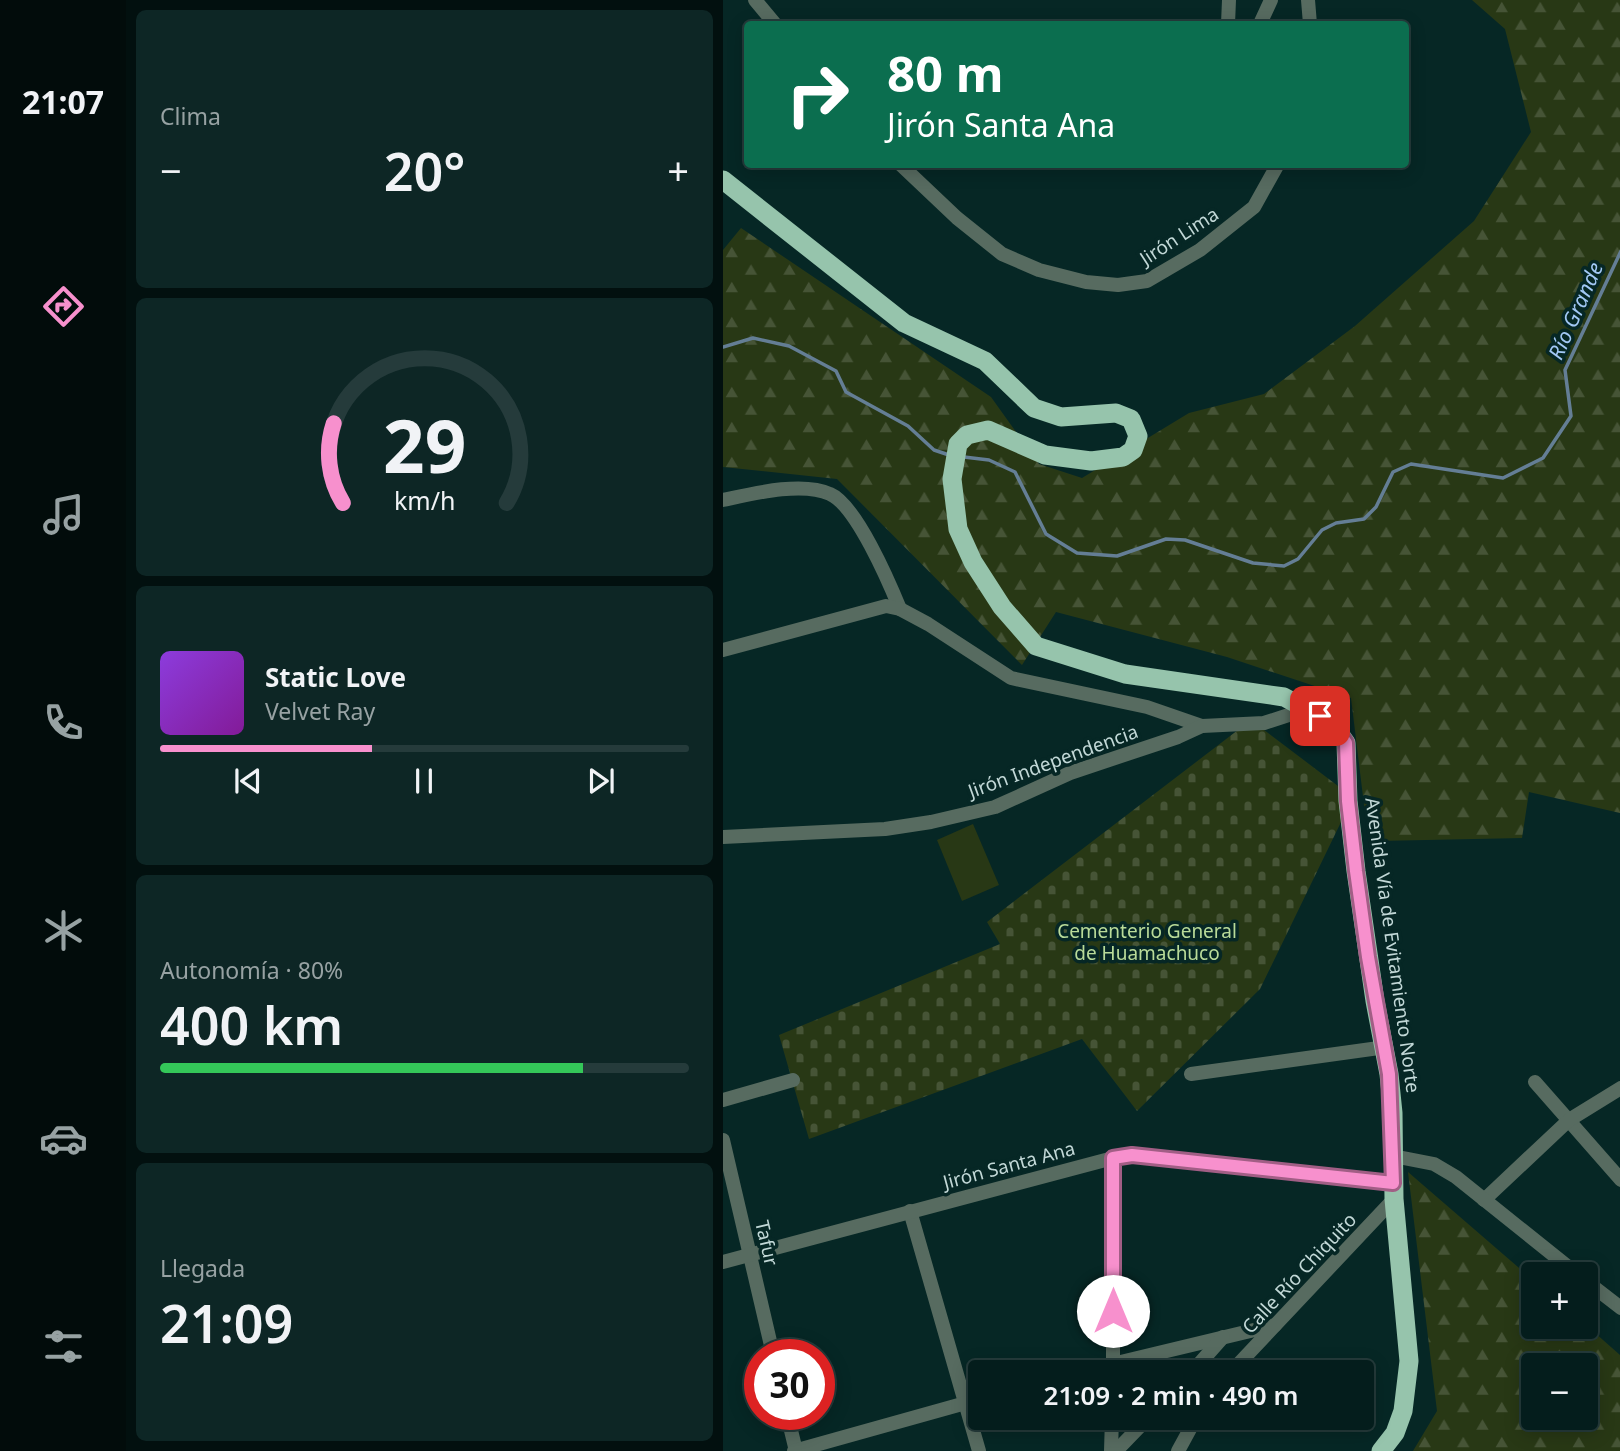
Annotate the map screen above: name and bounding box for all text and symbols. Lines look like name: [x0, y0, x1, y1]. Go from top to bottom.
text: 80 m: [887, 40, 1004, 106]
icon: right: [772, 49, 863, 140]
text: 21:07: [22, 80, 104, 123]
text: Clima: [160, 100, 221, 132]
text: Jirón Santa Ana: [887, 103, 1115, 146]
text: 20°: [384, 135, 465, 206]
text: −: [160, 144, 182, 196]
text: +: [667, 144, 689, 196]
street label: Jirón Lima: [1133, 201, 1223, 272]
water label: Río Grande: [1541, 258, 1609, 364]
icon: directions: [39, 282, 88, 331]
text: 29: [383, 396, 466, 495]
text: km/h: [394, 483, 455, 517]
icon: music: [39, 490, 88, 539]
text: Static Love: [265, 659, 406, 695]
pin: [1290, 686, 1350, 746]
text: Velvet Ray: [265, 695, 375, 727]
icon: arrive: [1301, 697, 1339, 735]
icon: phone: [39, 698, 88, 747]
street label: Jirón Independencia: [962, 718, 1142, 805]
icon: previous: [229, 762, 267, 800]
icon: pause: [405, 762, 443, 800]
icon: next: [582, 762, 620, 800]
street label: Avenida Vía de Evitamiento Norte: [1359, 796, 1427, 1094]
icon: climate: [39, 906, 88, 955]
park label: Cementerio General de Huamachuco: [1057, 918, 1237, 966]
text: Autonomía · 80%: [160, 954, 343, 986]
text: 400 km: [160, 989, 343, 1060]
icon: car: [39, 1114, 88, 1163]
street label: Jirón Santa Ana: [938, 1135, 1078, 1196]
street label: Calle Río Chiquito: [1236, 1207, 1362, 1339]
street label: Tafur: [749, 1218, 785, 1268]
text: Llegada: [160, 1252, 245, 1284]
map controls: [1521, 1262, 1598, 1430]
button: +: [1521, 1262, 1598, 1339]
position arrow: [1076, 1274, 1150, 1348]
text: 21:09: [160, 1287, 293, 1358]
icon: filters: [39, 1322, 88, 1371]
speed limit sign: 30: [744, 1339, 835, 1430]
button: −: [1521, 1353, 1598, 1430]
text: 21:09 · 2 min · 490 m: [1044, 1377, 1298, 1413]

